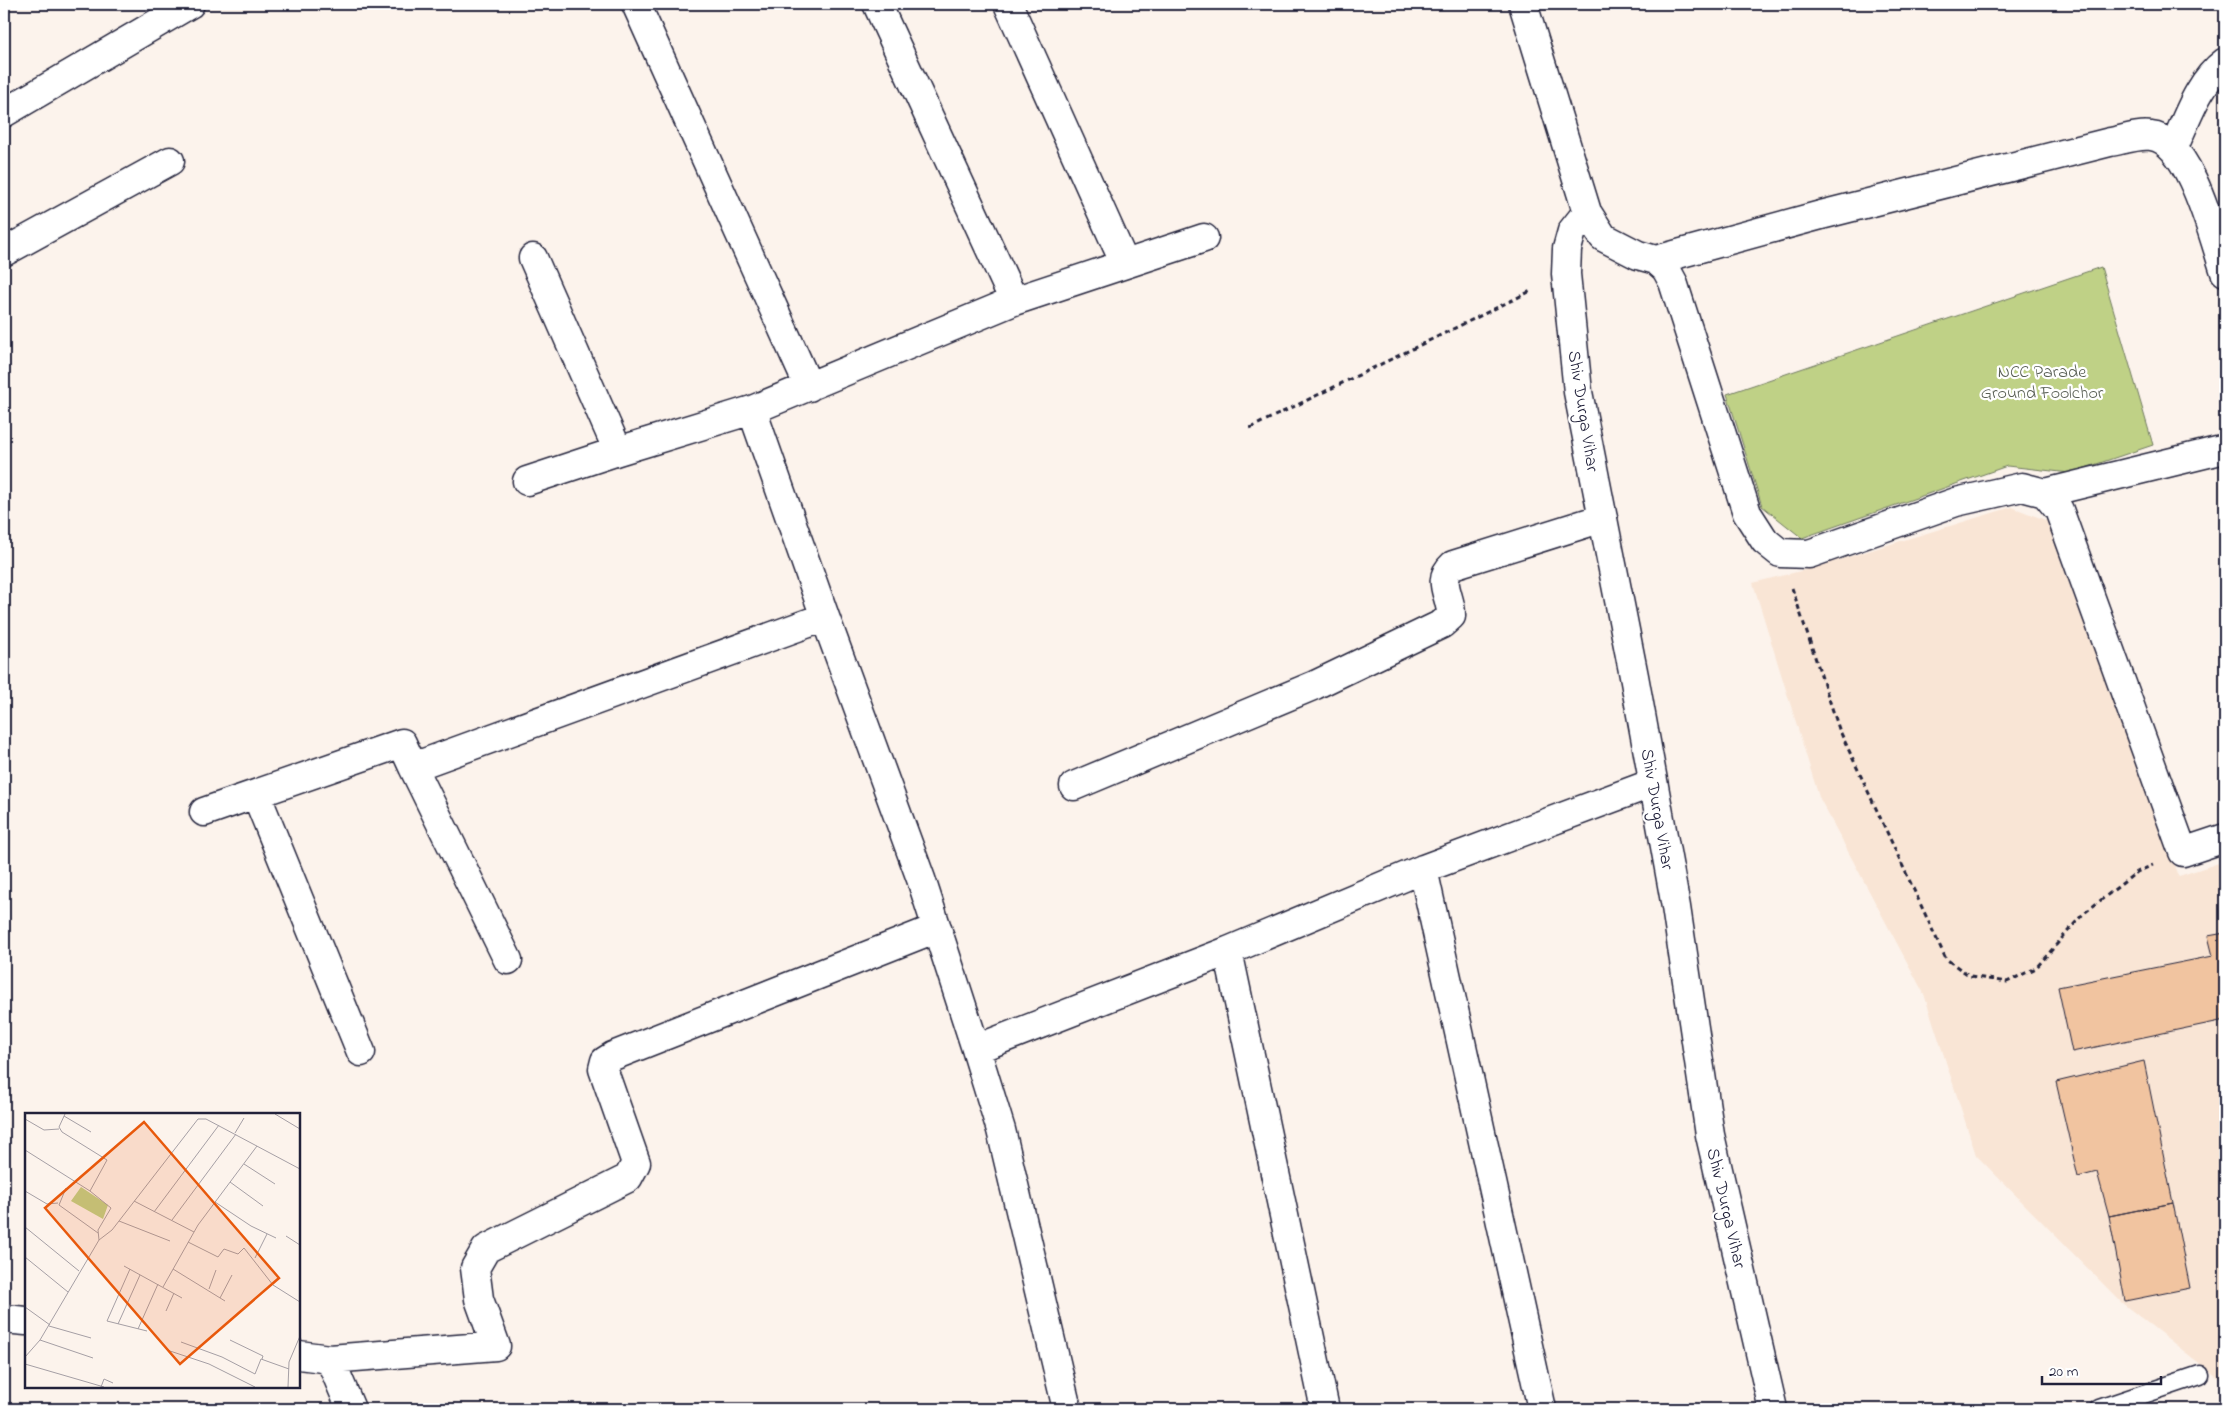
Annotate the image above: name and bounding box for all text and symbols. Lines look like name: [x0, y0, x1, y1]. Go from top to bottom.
street label: Shiv Durga Vihar: [1559, 349, 1605, 474]
park label: NCC Parade Ground Foolchor: [1981, 360, 2104, 407]
street label: Shiv Durga Vihar: [1632, 747, 1680, 873]
inset map: [25, 1113, 300, 1388]
street label: Shiv Durga Vihar: [1698, 1146, 1752, 1272]
scale bar: [2042, 1353, 2160, 1385]
text: 20 m: [2049, 1361, 2079, 1383]

